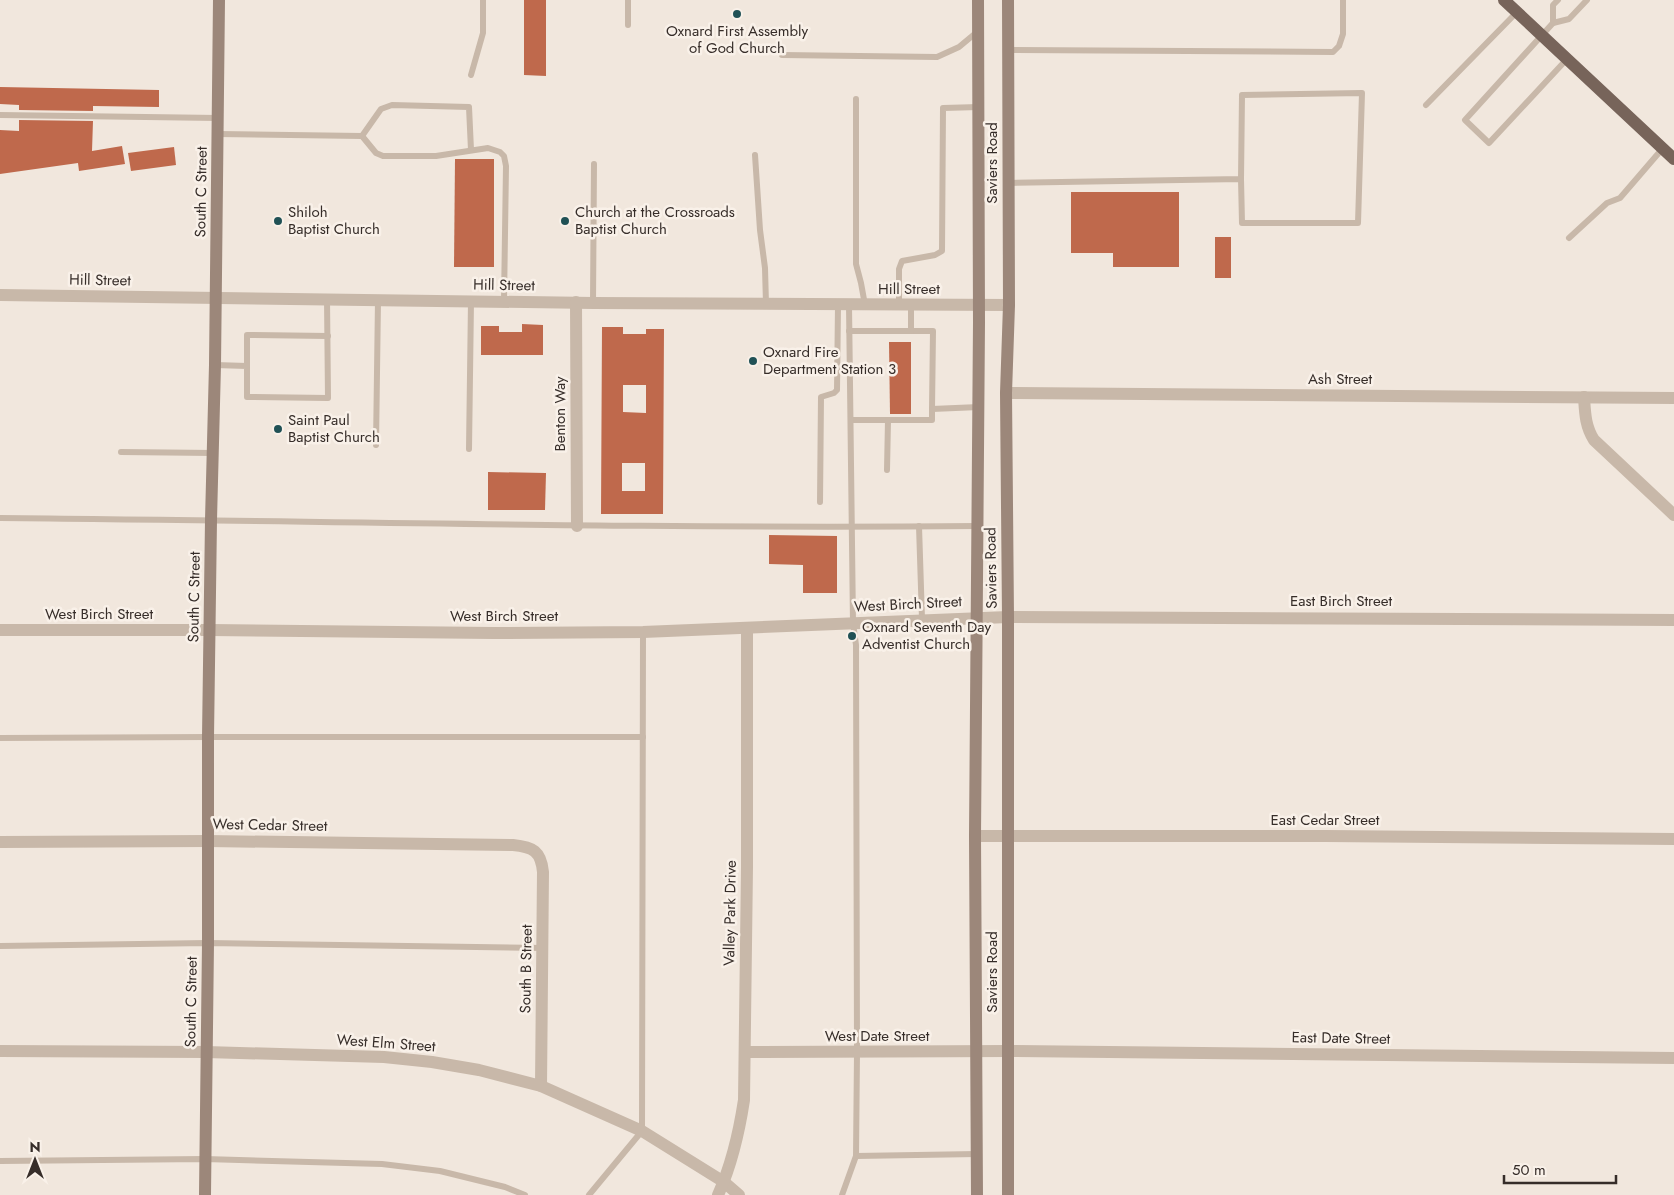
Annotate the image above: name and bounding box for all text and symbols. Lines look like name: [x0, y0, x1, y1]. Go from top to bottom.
marker: Oxnard First Assembly of God Church: [731, 8, 743, 20]
place label: Oxnard First Assembly of God Church: [666, 20, 808, 59]
street label: Saviers Road: [981, 122, 1003, 204]
street label: South C Street: [189, 146, 213, 238]
place label: Shiloh Baptist Church: [288, 201, 380, 240]
place label: Church at the Crossroads Baptist Church: [575, 201, 735, 240]
marker: Shiloh Baptist Church: [272, 215, 284, 227]
marker: Church at the Crossroads Baptist Church: [559, 215, 571, 227]
street label: Hill Street: [69, 268, 131, 292]
street label: Hill Street: [473, 273, 535, 297]
street label: Hill Street: [878, 278, 940, 300]
place label: Oxnard Fire Department Station 3: [763, 341, 896, 380]
marker: Oxnard Fire Department Station 3: [747, 355, 759, 367]
street label: Ash Street: [1308, 368, 1372, 390]
street label: Benton Way: [549, 376, 571, 452]
place label: Saint Paul Baptist Church: [288, 409, 380, 448]
marker: Saint Paul Baptist Church: [272, 423, 284, 435]
street label: Saviers Road: [979, 527, 1003, 609]
street label: South C Street: [182, 551, 206, 643]
street label: West Birch Street: [853, 590, 963, 618]
street label: East Birch Street: [1290, 590, 1392, 612]
street label: West Birch Street: [45, 603, 153, 625]
street label: West Birch Street: [450, 605, 558, 627]
place label: Oxnard Seventh Day Adventist Church: [862, 616, 991, 655]
marker: Oxnard Seventh Day Adventist Church: [846, 630, 858, 642]
street label: East Cedar Street: [1271, 809, 1380, 831]
street label: West Cedar Street: [212, 813, 328, 837]
street label: Valley Park Drive: [718, 860, 742, 966]
street label: South B Street: [514, 924, 538, 1014]
street label: Saviers Road: [981, 931, 1003, 1013]
street label: South C Street: [179, 956, 203, 1048]
street label: West Date Street: [825, 1025, 930, 1047]
street label: East Date Street: [1291, 1026, 1391, 1050]
street label: West Elm Street: [336, 1029, 437, 1057]
north arrow: [10, 1135, 60, 1185]
text: N: [29, 1137, 41, 1157]
scale bar: [1504, 1152, 1616, 1184]
text: 50 m: [1512, 1159, 1546, 1181]

